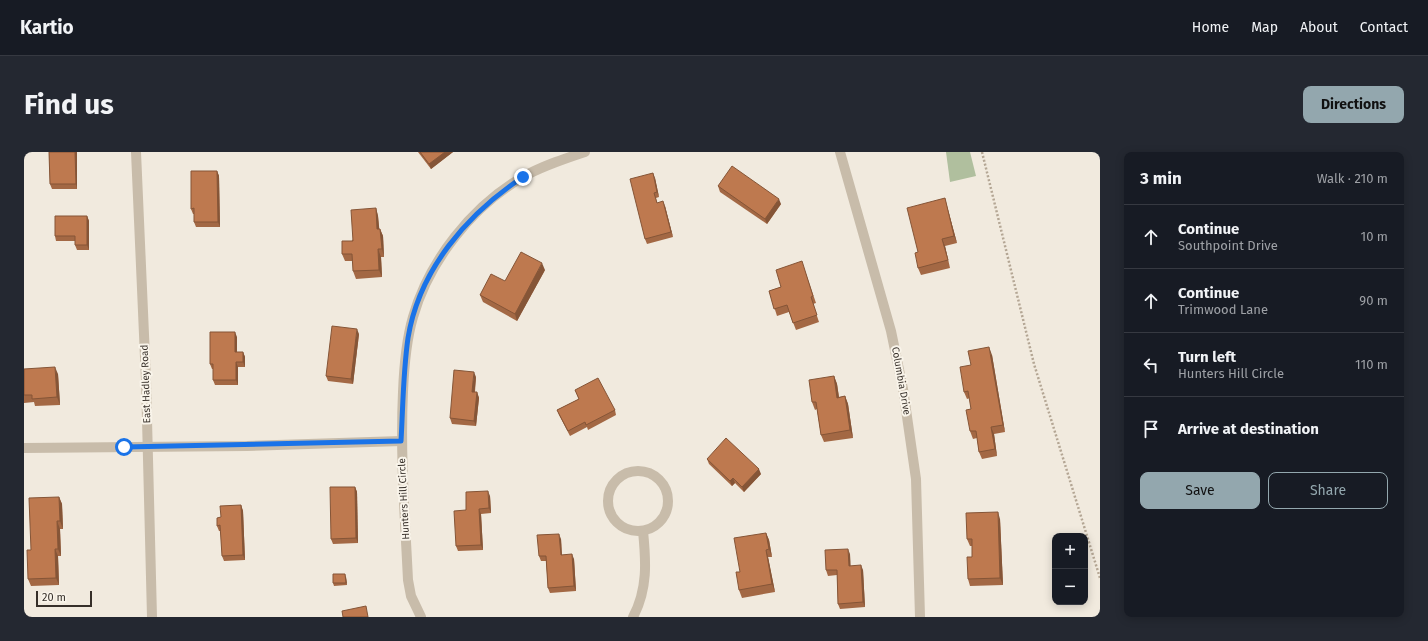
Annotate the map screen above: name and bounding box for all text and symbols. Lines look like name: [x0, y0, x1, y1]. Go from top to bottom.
text: Kartio: [20, 16, 74, 39]
text: Home: [1192, 19, 1229, 36]
text: Map: [1251, 19, 1278, 36]
text: About: [1300, 19, 1338, 36]
text: Contact: [1360, 19, 1408, 36]
button: Directions: [1303, 86, 1404, 123]
text: Find us: [24, 88, 114, 121]
route end: [514, 168, 532, 186]
text: 3 min: [1140, 168, 1182, 189]
text: Walk · 210 m: [1317, 171, 1388, 186]
text: Continue: [1178, 220, 1239, 238]
icon: ahead: [1140, 226, 1162, 248]
text: 10 m: [1361, 229, 1388, 244]
text: Southpoint Drive: [1178, 238, 1278, 253]
text: Continue: [1178, 284, 1239, 302]
icon: ahead: [1140, 290, 1162, 312]
text: 90 m: [1359, 293, 1388, 308]
text: Trimwood Lane: [1178, 302, 1268, 317]
street label: East Hadley Road: [139, 344, 153, 424]
street label: Columbia Drive: [889, 346, 913, 416]
text: Turn left: [1178, 348, 1236, 366]
icon: left: [1140, 354, 1162, 376]
text: 110 m: [1355, 357, 1388, 372]
text: Hunters Hill Circle: [1178, 366, 1284, 381]
icon: arrive: [1140, 418, 1162, 440]
text: Arrive at destination: [1178, 420, 1319, 438]
route start: [115, 438, 133, 456]
street label: Hunters Hill Circle: [396, 458, 412, 540]
button: Save: [1140, 472, 1260, 509]
button: Share: [1268, 472, 1388, 509]
map controls: [1052, 533, 1088, 605]
button: +: [1052, 533, 1088, 569]
button: −: [1052, 569, 1088, 605]
scale bar: [36, 589, 92, 608]
text: 20 m: [42, 591, 66, 604]

